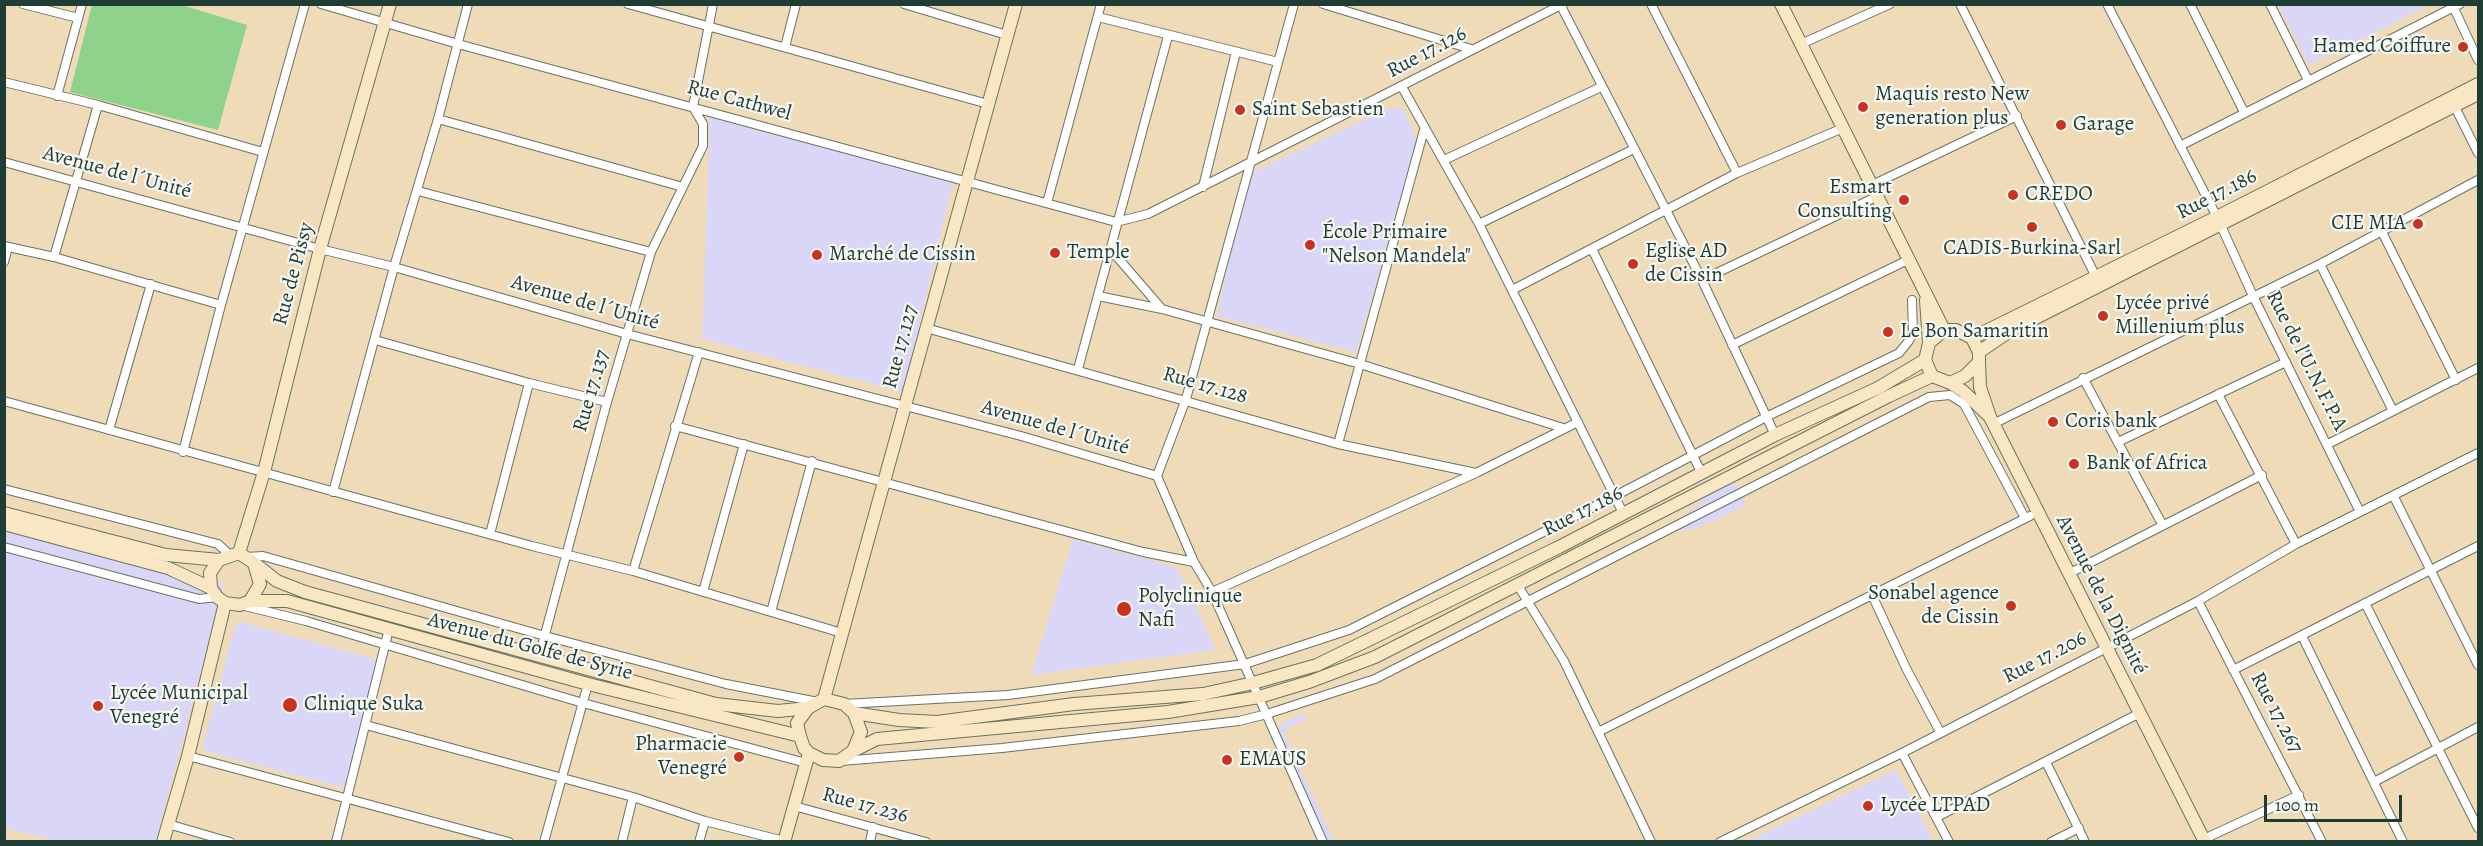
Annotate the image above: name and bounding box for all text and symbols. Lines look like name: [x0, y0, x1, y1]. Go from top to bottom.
street label: Rue 17.126: [1383, 22, 1471, 84]
place label: Hamed Coiffure: [2313, 34, 2451, 60]
marker: Hamed Coiffure: [2456, 40, 2470, 54]
street label: Rue Cathwel: [684, 75, 794, 127]
place label: Maquis resto New generation plus: [1875, 82, 2029, 132]
place label: Saint Sebastien: [1252, 97, 1384, 123]
marker: Maquis resto New generation plus: [1856, 100, 1870, 114]
marker: Saint Sebastien: [1233, 103, 1247, 117]
place label: Garage: [2073, 112, 2134, 138]
marker: Garage: [2054, 118, 2068, 132]
street label: Avenue de l´Unité: [40, 141, 194, 205]
street label: Rue 17.186: [2173, 164, 2261, 226]
place label: Esmart Consulting: [1798, 175, 1892, 225]
place label: CREDO: [2025, 182, 2093, 208]
marker: CREDO: [2006, 188, 2020, 202]
marker: Esmart Consulting: [1897, 193, 1911, 207]
place label: CIE MIA: [2331, 211, 2406, 237]
marker: CIE MIA: [2411, 217, 2425, 231]
street label: Rue de Pissy: [268, 220, 320, 328]
place label: École Primaire "Nelson Mandela": [1322, 220, 1471, 270]
marker: CADIS-Burkina-Sarl: [2025, 220, 2039, 234]
place label: CADIS-Burkina-Sarl: [1943, 236, 2121, 262]
marker: École Primaire "Nelson Mandela": [1303, 238, 1317, 252]
place label: Eglise AD de Cissin: [1645, 239, 1727, 289]
place label: Temple: [1067, 240, 1130, 266]
place label: Marché de Cissin: [829, 242, 976, 268]
marker: Temple: [1048, 246, 1062, 260]
marker: Marché de Cissin: [810, 248, 824, 262]
marker: Eglise AD de Cissin: [1626, 257, 1640, 271]
street label: Avenue de l´Unité: [508, 270, 662, 336]
street label: Rue de l'U.N.F.P.A: [2260, 287, 2352, 435]
place label: Lycée privé Millenium plus: [2115, 291, 2245, 341]
street label: Rue 17.127: [878, 302, 924, 392]
marker: Lycée privé Millenium plus: [2096, 309, 2110, 323]
place label: Le Bon Samaritin: [1900, 319, 2049, 345]
marker: Le Bon Samaritin: [1881, 325, 1895, 339]
street label: Rue 17.137: [568, 347, 616, 435]
street label: Rue 17.128: [1160, 362, 1250, 410]
street label: Avenue de l´Unité: [978, 395, 1132, 461]
place label: Coris bank: [2065, 409, 2157, 435]
marker: Coris bank: [2046, 415, 2060, 429]
place label: Bank of Africa: [2086, 451, 2208, 477]
marker: Bank of Africa: [2067, 457, 2081, 471]
street label: Rue 17.186: [1539, 481, 1627, 543]
street label: Avenue de la Dignité: [2050, 511, 2152, 679]
place label: Sonabel agence de Cissin: [1868, 581, 1999, 631]
place label: Polyclinique Nafi: [1138, 584, 1242, 634]
marker: Sonabel agence de Cissin: [2004, 599, 2018, 613]
marker: Polyclinique Nafi: [1115, 600, 1133, 618]
street label: Avenue du Golfe de Syrie: [425, 608, 635, 686]
street label: Rue 17.206: [1999, 626, 2091, 690]
street label: Rue 17.267: [2244, 668, 2308, 758]
place label: Lycée Municipal Venegré: [110, 681, 248, 731]
place label: Clinique Suka: [304, 692, 424, 718]
marker: Clinique Suka: [281, 696, 299, 714]
marker: Lycée Municipal Venegré: [91, 699, 105, 713]
place label: Pharmacie Venegré: [635, 732, 727, 782]
place label: EMAUS: [1239, 747, 1307, 773]
marker: Pharmacie Venegré: [732, 750, 746, 764]
marker: EMAUS: [1220, 753, 1234, 767]
street label: Rue 17.236: [819, 782, 911, 830]
scale bar: [2267, 783, 2405, 821]
place label: Lycée LTPAD: [1880, 793, 1990, 819]
text: 100 m: [2275, 793, 2319, 817]
marker: Lycée LTPAD: [1861, 799, 1875, 813]

